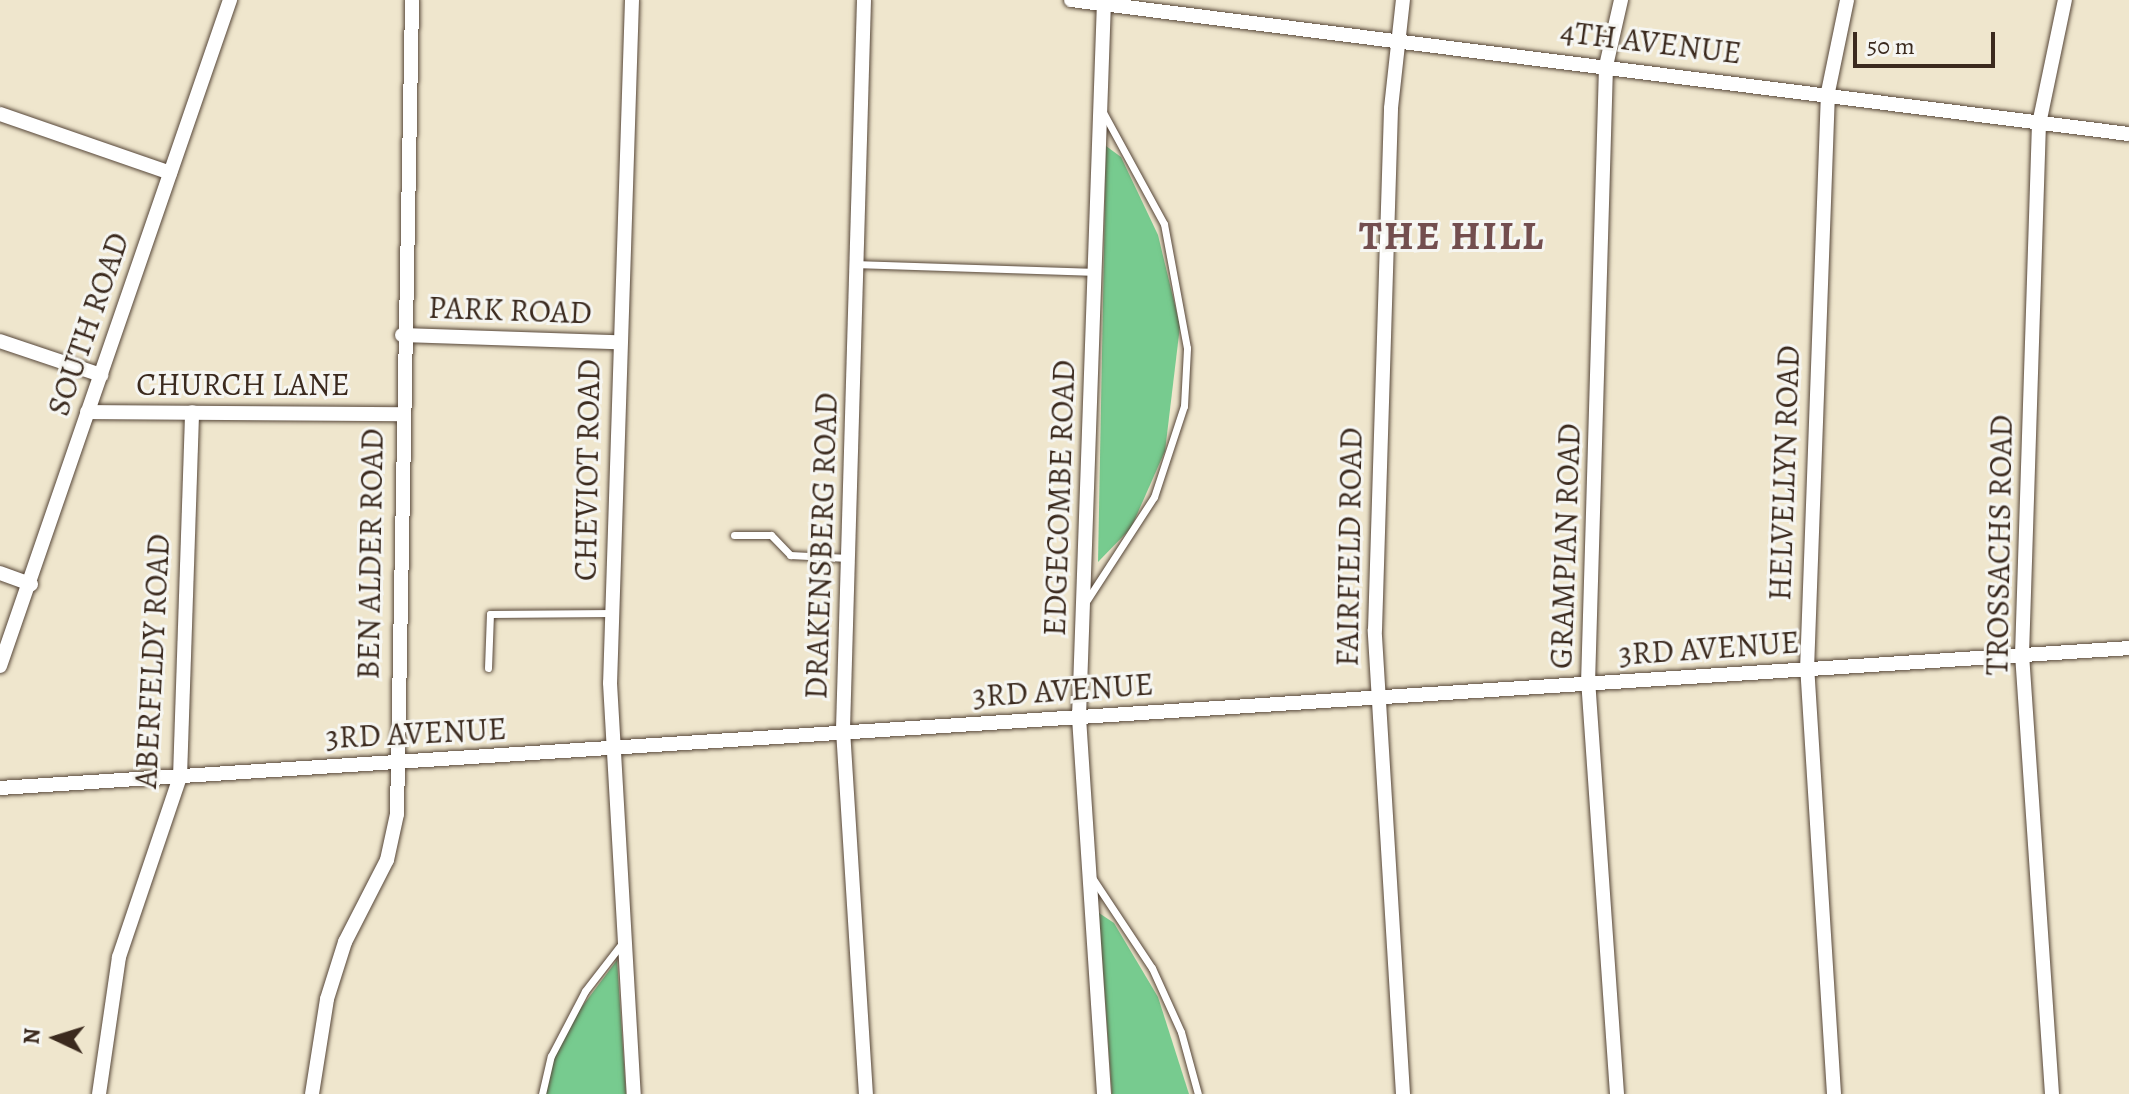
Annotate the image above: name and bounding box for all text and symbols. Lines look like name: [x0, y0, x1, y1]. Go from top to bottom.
street label: 4TH AVENUE: [1558, 12, 1744, 72]
scale bar: [1857, 16, 1999, 66]
text: 50 m: [1867, 30, 1915, 62]
district label: THE HILL: [1359, 212, 1545, 260]
street label: SOUTH ROAD: [39, 227, 137, 421]
street label: PARK ROAD: [428, 288, 592, 332]
street label: HELVELLYN ROAD: [1760, 345, 1808, 601]
street label: CHEVIOT ROAD: [566, 359, 608, 581]
street label: EDGECOMBE ROAD: [1035, 359, 1083, 637]
street label: CHURCH LANE: [136, 365, 350, 403]
street label: DRAKENSBERG ROAD: [796, 392, 846, 700]
street label: TROSSACHS ROAD: [1978, 414, 2020, 676]
street label: GRAMPIAN ROAD: [1542, 422, 1588, 670]
street label: FAIRFIELD ROAD: [1328, 427, 1370, 667]
street label: BEN ALDER ROAD: [349, 428, 391, 680]
street label: ABERFELDY ROAD: [126, 533, 178, 789]
street label: 3RD AVENUE: [1617, 623, 1801, 673]
street label: 3RD AVENUE: [971, 665, 1155, 715]
street label: 3RD AVENUE: [325, 709, 507, 757]
north arrow: [16, 998, 96, 1078]
text: N: [17, 1027, 48, 1045]

